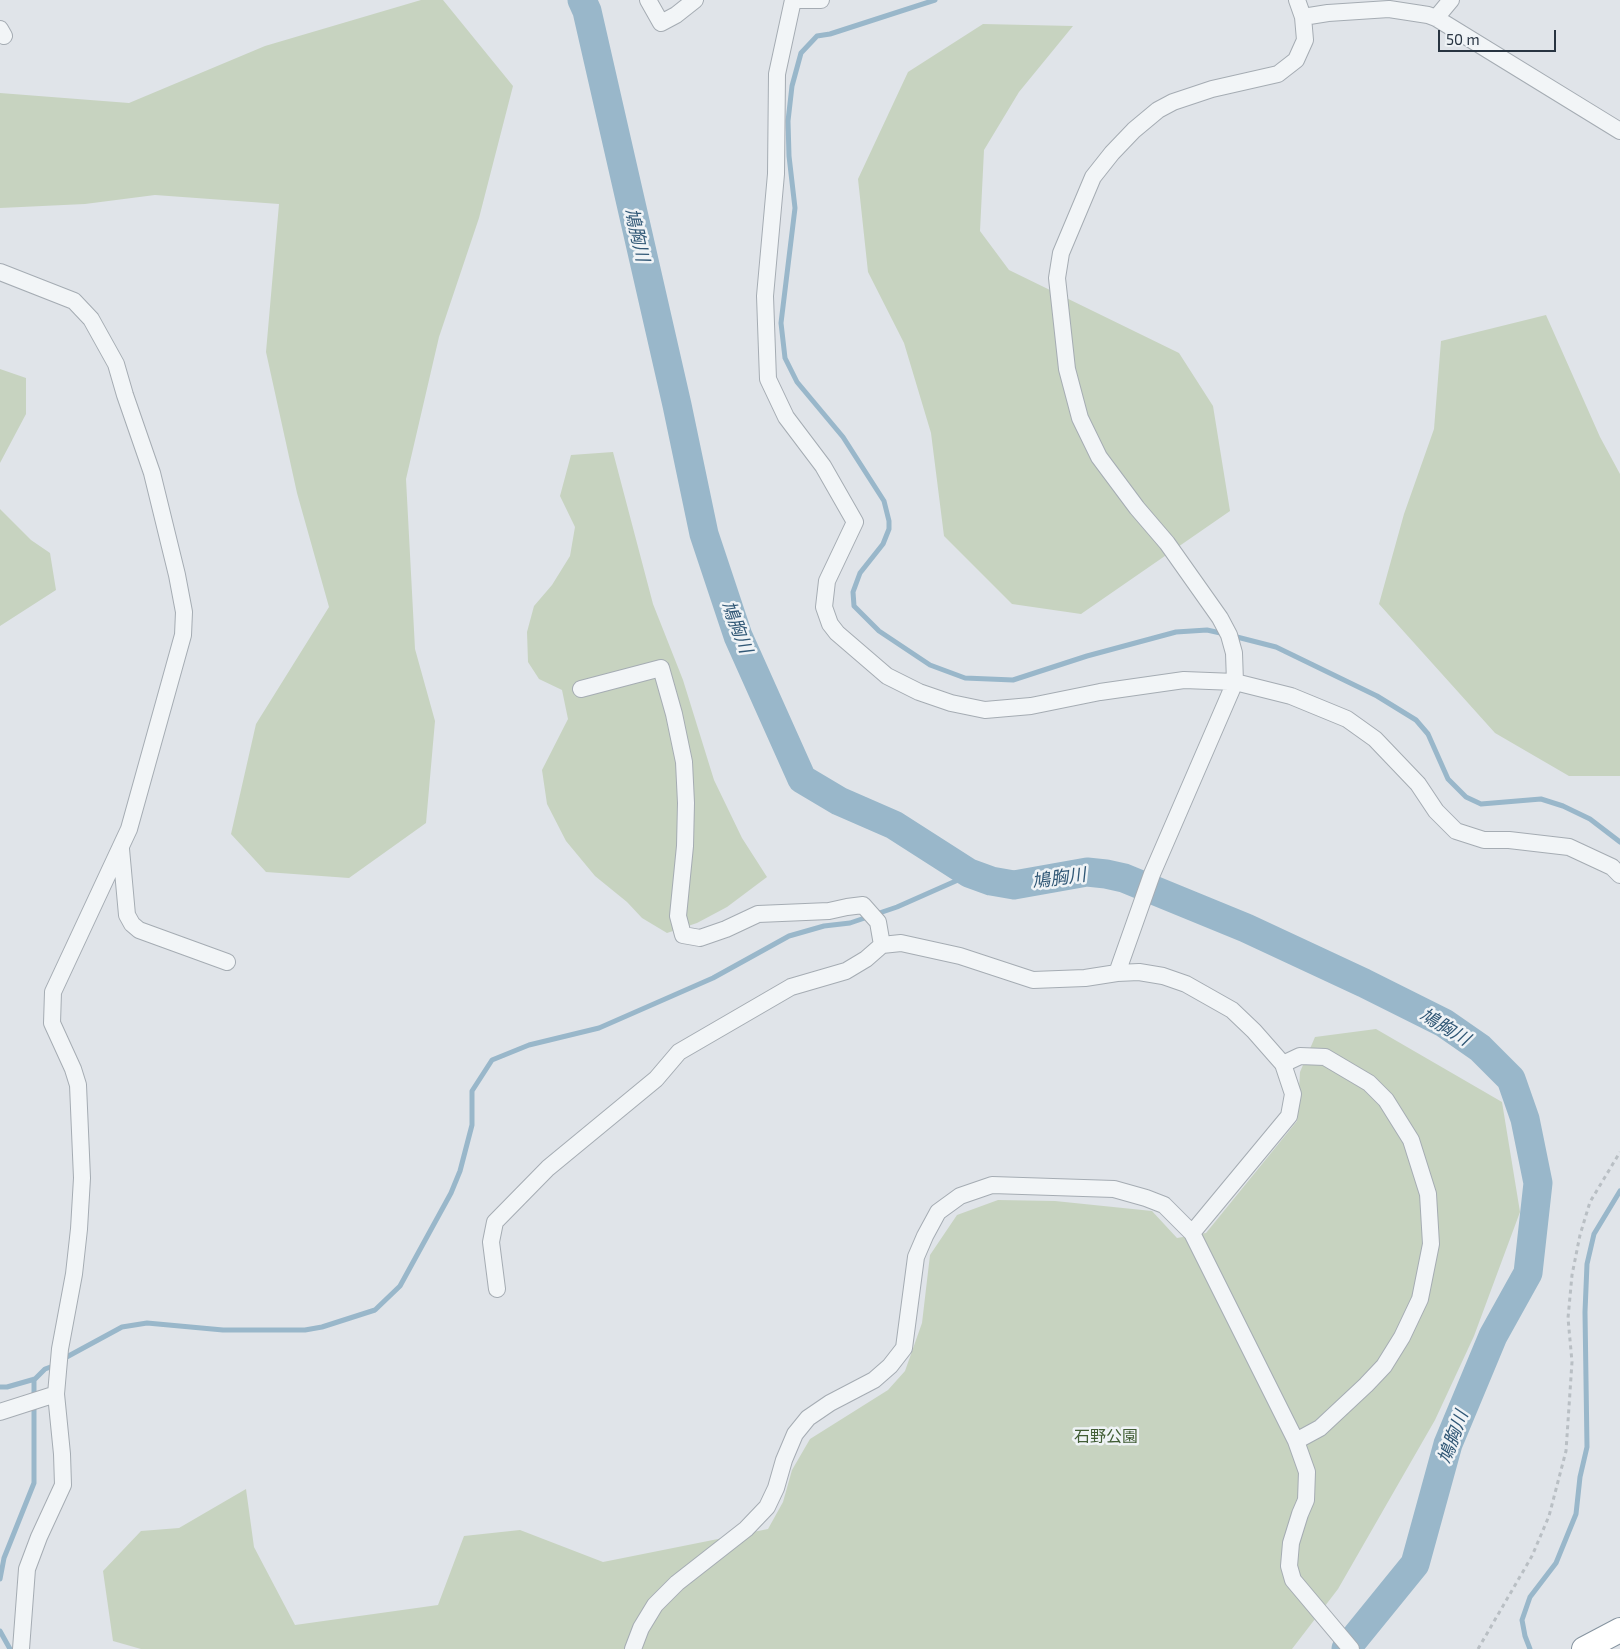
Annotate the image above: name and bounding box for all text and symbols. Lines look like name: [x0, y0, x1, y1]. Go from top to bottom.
scale bar: [1440, 20, 1558, 52]
text: 50 m: [1446, 30, 1480, 48]
water label: 鳩胸川: [620, 206, 654, 264]
water label: 鳩胸川: [717, 598, 757, 656]
water label: 鳩胸川: [1031, 864, 1087, 892]
water label: 鳩胸川: [1416, 1004, 1474, 1050]
water label: 鳩胸川: [1434, 1408, 1472, 1466]
park label: 石野公園: [1074, 1427, 1138, 1447]

